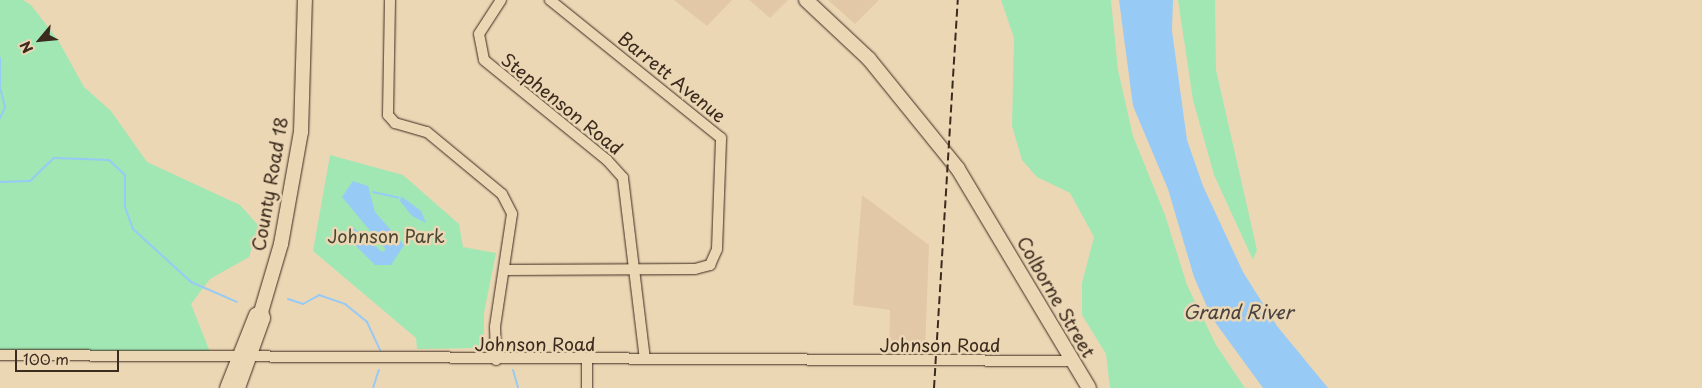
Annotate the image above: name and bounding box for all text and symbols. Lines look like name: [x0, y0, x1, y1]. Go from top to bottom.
north arrow: [15, 15, 65, 65]
street label: Barrett Avenue: [614, 27, 730, 127]
text: N: [14, 37, 38, 57]
street label: Stephenson Road: [497, 49, 627, 159]
street label: County Road 18: [248, 115, 292, 253]
park label: Johnson Park: [327, 225, 445, 247]
street label: Colborne Street: [1012, 232, 1100, 362]
water label: Grand River: [1182, 301, 1294, 323]
street label: Johnson Road: [475, 333, 595, 355]
street label: Johnson Road: [880, 334, 1000, 356]
scale bar: [18, 340, 121, 372]
text: 100 m: [23, 347, 69, 370]

